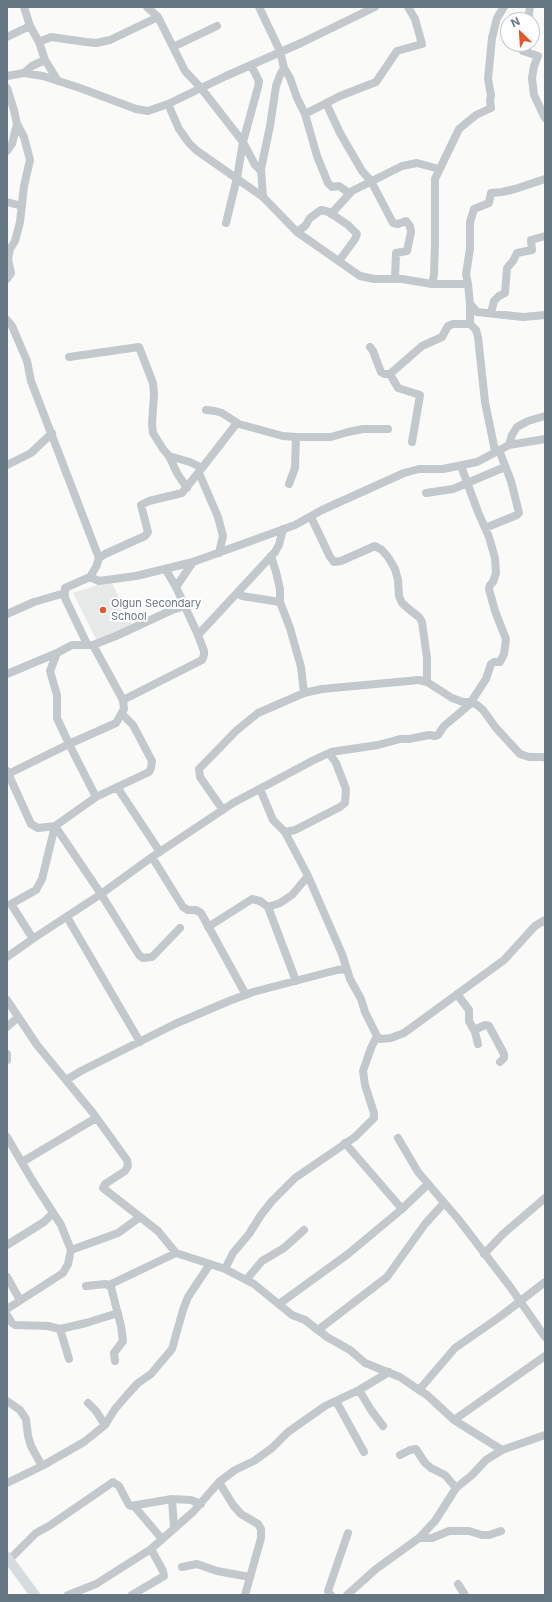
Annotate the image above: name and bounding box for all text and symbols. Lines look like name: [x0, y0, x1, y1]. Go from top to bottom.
north arrow: [500, 12, 540, 52]
text: N: [509, 14, 522, 30]
place label: Olgun Secondary School: [111, 597, 201, 623]
marker: Olgun Secondary School: [98, 605, 108, 615]

